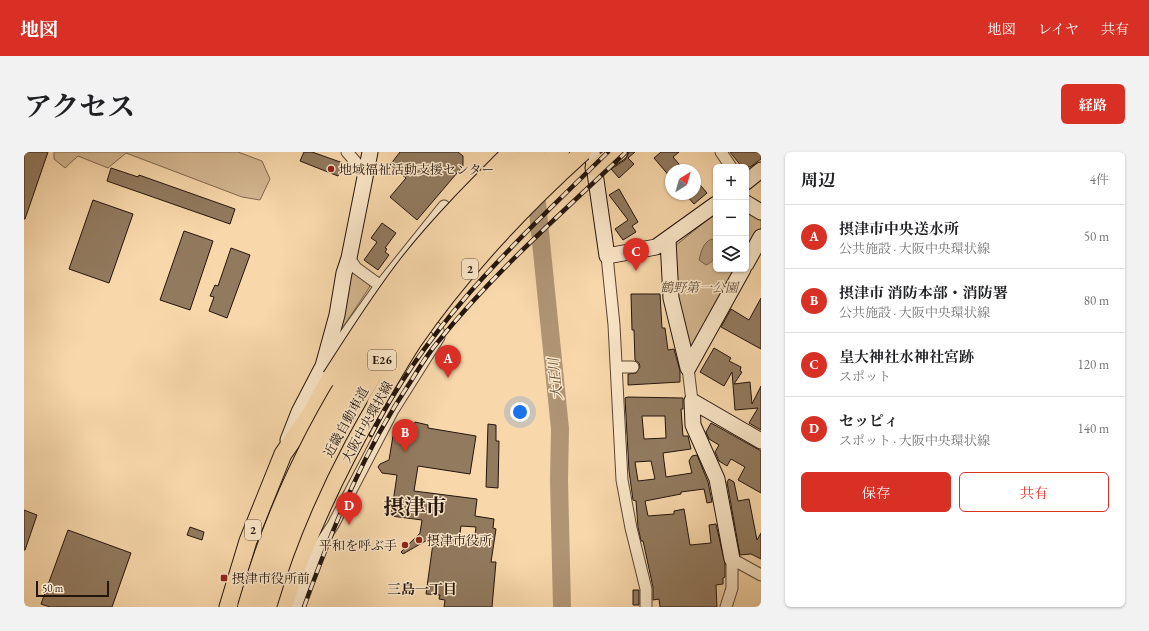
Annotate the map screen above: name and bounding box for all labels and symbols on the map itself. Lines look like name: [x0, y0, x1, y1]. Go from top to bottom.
place label: 地域福祉活動支援センター: [339, 161, 494, 178]
marker: 地域福祉活動支援センター: [326, 164, 336, 174]
north arrow: [665, 164, 701, 200]
pin: C: [623, 238, 649, 271]
road number: 2: [462, 259, 478, 279]
park label: 鶴野第一公園: [660, 279, 740, 296]
pin: A: [435, 345, 461, 378]
road number: E26: [368, 350, 396, 370]
water label: 大正川: [544, 355, 566, 401]
street label: 大阪中央環状線: [338, 378, 396, 466]
street label: 近畿自動車道: [320, 384, 372, 460]
your location: [510, 402, 530, 422]
pin: B: [392, 419, 418, 452]
pin: D: [336, 492, 362, 525]
district label: 摂津市: [384, 493, 447, 520]
road number: 2: [245, 520, 261, 540]
place label: 摂津市役所: [427, 532, 492, 549]
marker: 摂津市役所: [414, 535, 424, 545]
place label: 平和を呼ぶ手: [319, 537, 397, 554]
marker: 平和を呼ぶ手: [400, 540, 410, 550]
place label: 摂津市役所前: [232, 570, 310, 587]
marker: 摂津市役所前: [219, 573, 229, 583]
scale bar: [36, 579, 109, 598]
district label: 三島一丁目: [387, 580, 457, 598]

